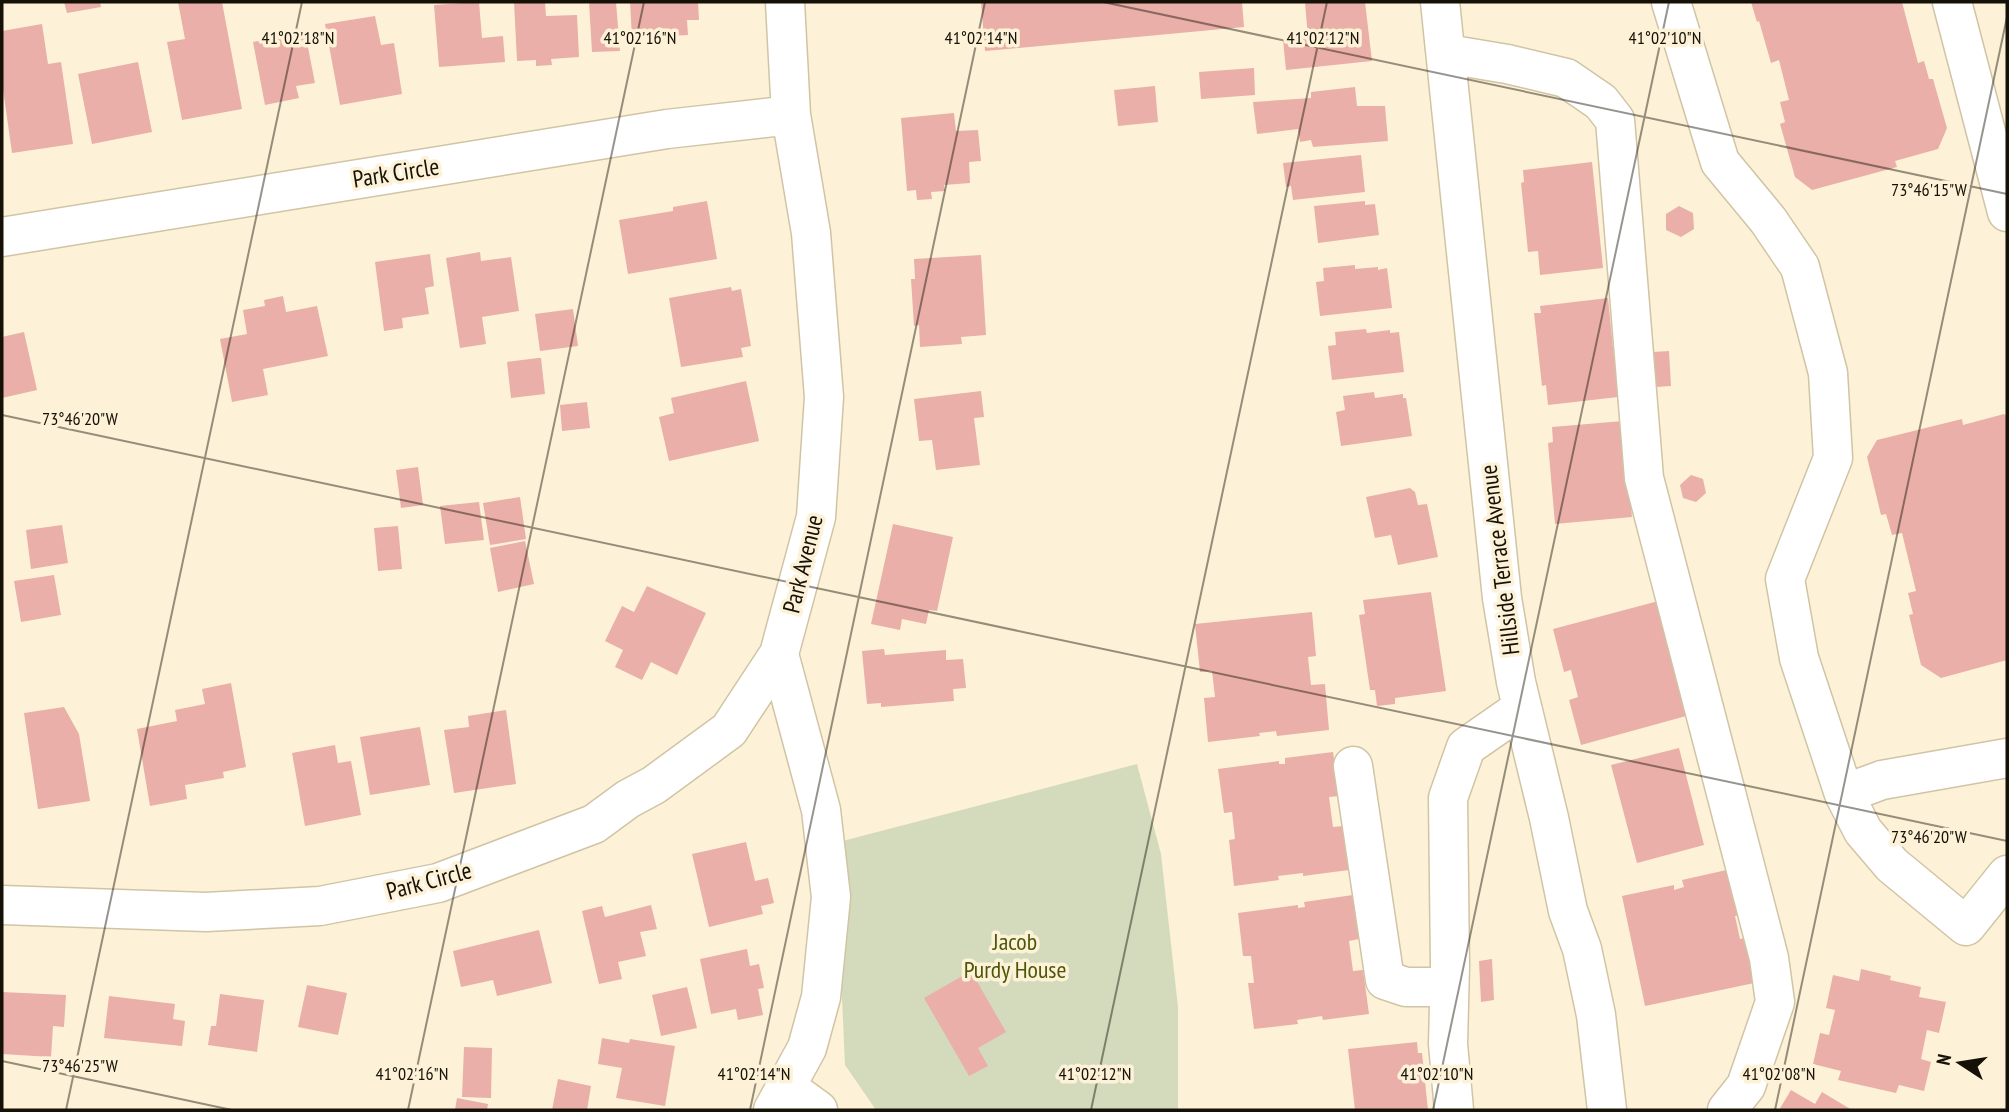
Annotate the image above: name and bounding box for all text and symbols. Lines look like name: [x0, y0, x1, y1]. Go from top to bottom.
text: 41°02'18"N: [262, 26, 334, 49]
text: 41°02'16"N: [604, 26, 676, 49]
text: 41°02'14"N: [945, 26, 1017, 49]
text: 41°02'12"N: [1287, 26, 1359, 49]
text: 41°02'10"N: [1629, 26, 1701, 49]
street label: Park Circle: [351, 150, 441, 195]
text: 73°46'15"W: [1891, 178, 1967, 201]
text: 73°46'20"W: [42, 407, 118, 430]
street label: Hillside Terrace Avenue: [1472, 463, 1527, 657]
street label: Park Avenue: [775, 512, 830, 616]
text: 73°46'20"W: [1891, 825, 1967, 848]
street label: Park Circle: [383, 854, 475, 907]
park label: Jacob Purdy House: [964, 926, 1066, 985]
north arrow: [1925, 1028, 1995, 1098]
text: N: [1931, 1052, 1956, 1067]
text: 73°46'25"W: [42, 1054, 118, 1077]
text: 41°02'16"N: [376, 1062, 448, 1085]
text: 41°02'14"N: [718, 1062, 790, 1085]
text: 41°02'12"N: [1059, 1062, 1131, 1085]
text: 41°02'10"N: [1401, 1062, 1473, 1085]
text: 41°02'08"N: [1743, 1062, 1815, 1085]

